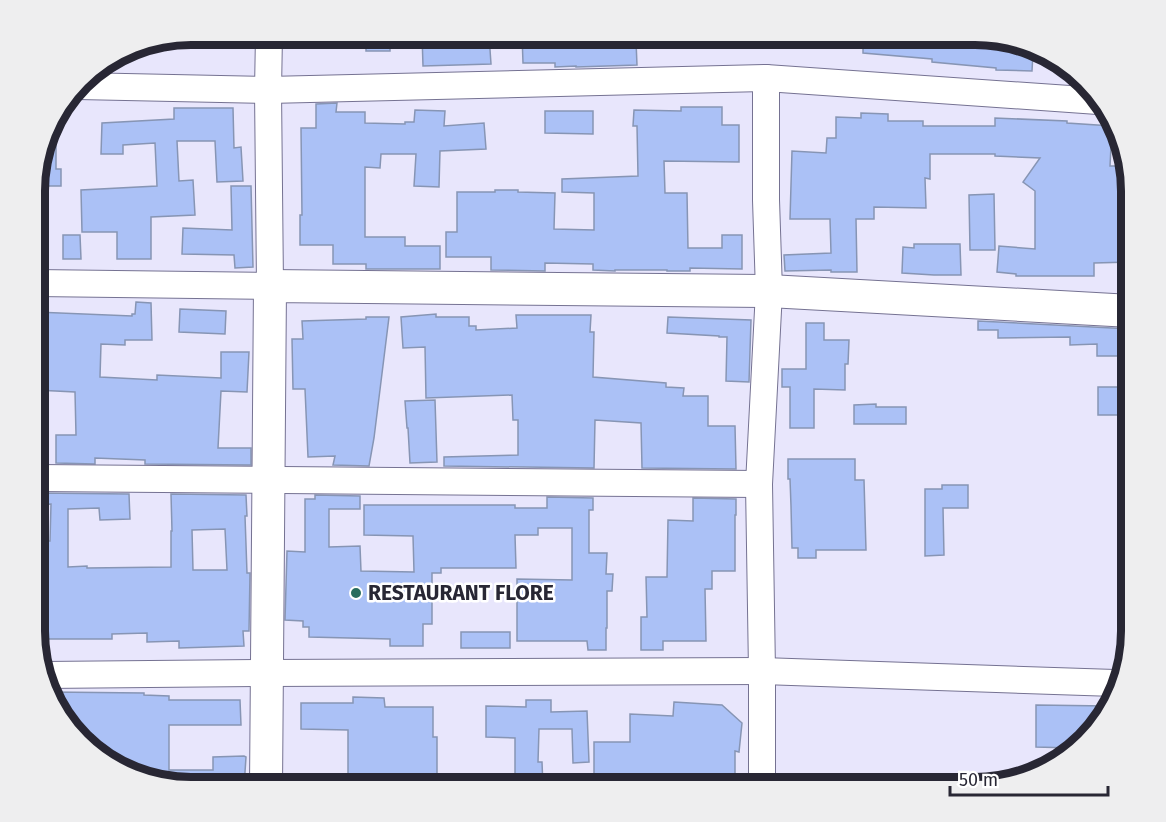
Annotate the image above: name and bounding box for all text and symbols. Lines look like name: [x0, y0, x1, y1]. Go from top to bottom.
place label: RESTAURANT FLORE: [368, 580, 554, 606]
marker: RESTAURANT FLORE: [349, 586, 363, 600]
scale bar: [950, 759, 1108, 797]
text: 50 m: [959, 769, 998, 791]

